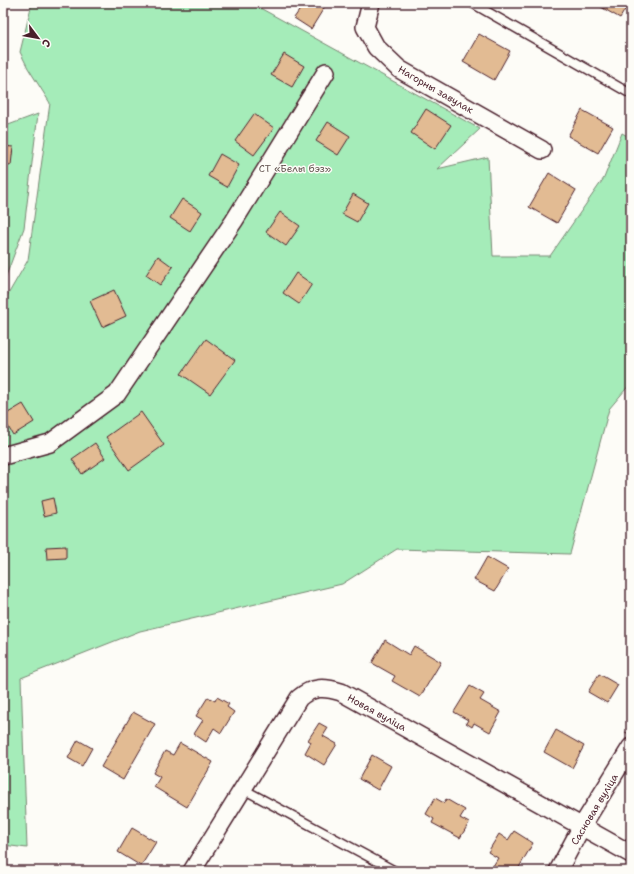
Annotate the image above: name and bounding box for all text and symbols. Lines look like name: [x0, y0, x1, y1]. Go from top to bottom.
north arrow: [18, 18, 58, 58]
text: С: [38, 36, 54, 50]
street label: Нагорны завулак: [396, 63, 476, 117]
park label: СТ «Белы бэз»: [259, 162, 331, 175]
street label: Новая вуліца: [345, 691, 409, 734]
street label: Сасновая вуліца: [568, 770, 621, 847]

